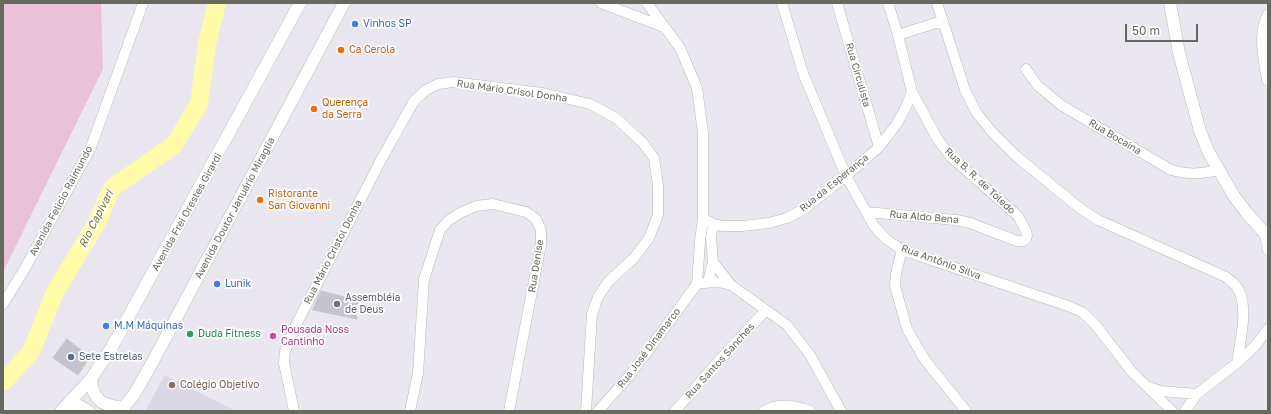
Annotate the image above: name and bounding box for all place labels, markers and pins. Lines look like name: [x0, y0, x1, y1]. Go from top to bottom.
place label: Vinhos SP: [363, 18, 411, 30]
marker: Vinhos SP: [350, 19, 360, 29]
place label: Ca Cerola: [349, 44, 395, 56]
marker: Ca Cerola: [336, 45, 346, 55]
place label: Querença da Serra: [322, 97, 368, 120]
marker: Querença da Serra: [309, 104, 319, 114]
place label: Ristorante San Giovanni: [268, 188, 330, 212]
marker: Ristorante San Giovanni: [255, 195, 265, 205]
place label: Lunik: [225, 278, 251, 290]
marker: Lunik: [212, 279, 222, 289]
place label: Assembléia de Deus: [345, 292, 400, 316]
marker: Assembléia de Deus: [332, 299, 342, 309]
place label: M.M Máquinas: [114, 320, 183, 332]
marker: M.M Máquinas: [101, 321, 111, 331]
place label: Pousada Noss Cantinho: [281, 324, 349, 348]
place label: Duda Fitness: [198, 328, 261, 340]
marker: Duda Fitness: [185, 329, 195, 339]
marker: Pousada Noss Cantinho: [268, 331, 278, 341]
place label: Sete Estrelas: [79, 351, 143, 363]
marker: Sete Estrelas: [66, 352, 76, 362]
place label: Colégio Objetivo: [180, 379, 259, 391]
marker: Colégio Objetivo: [167, 380, 177, 390]

